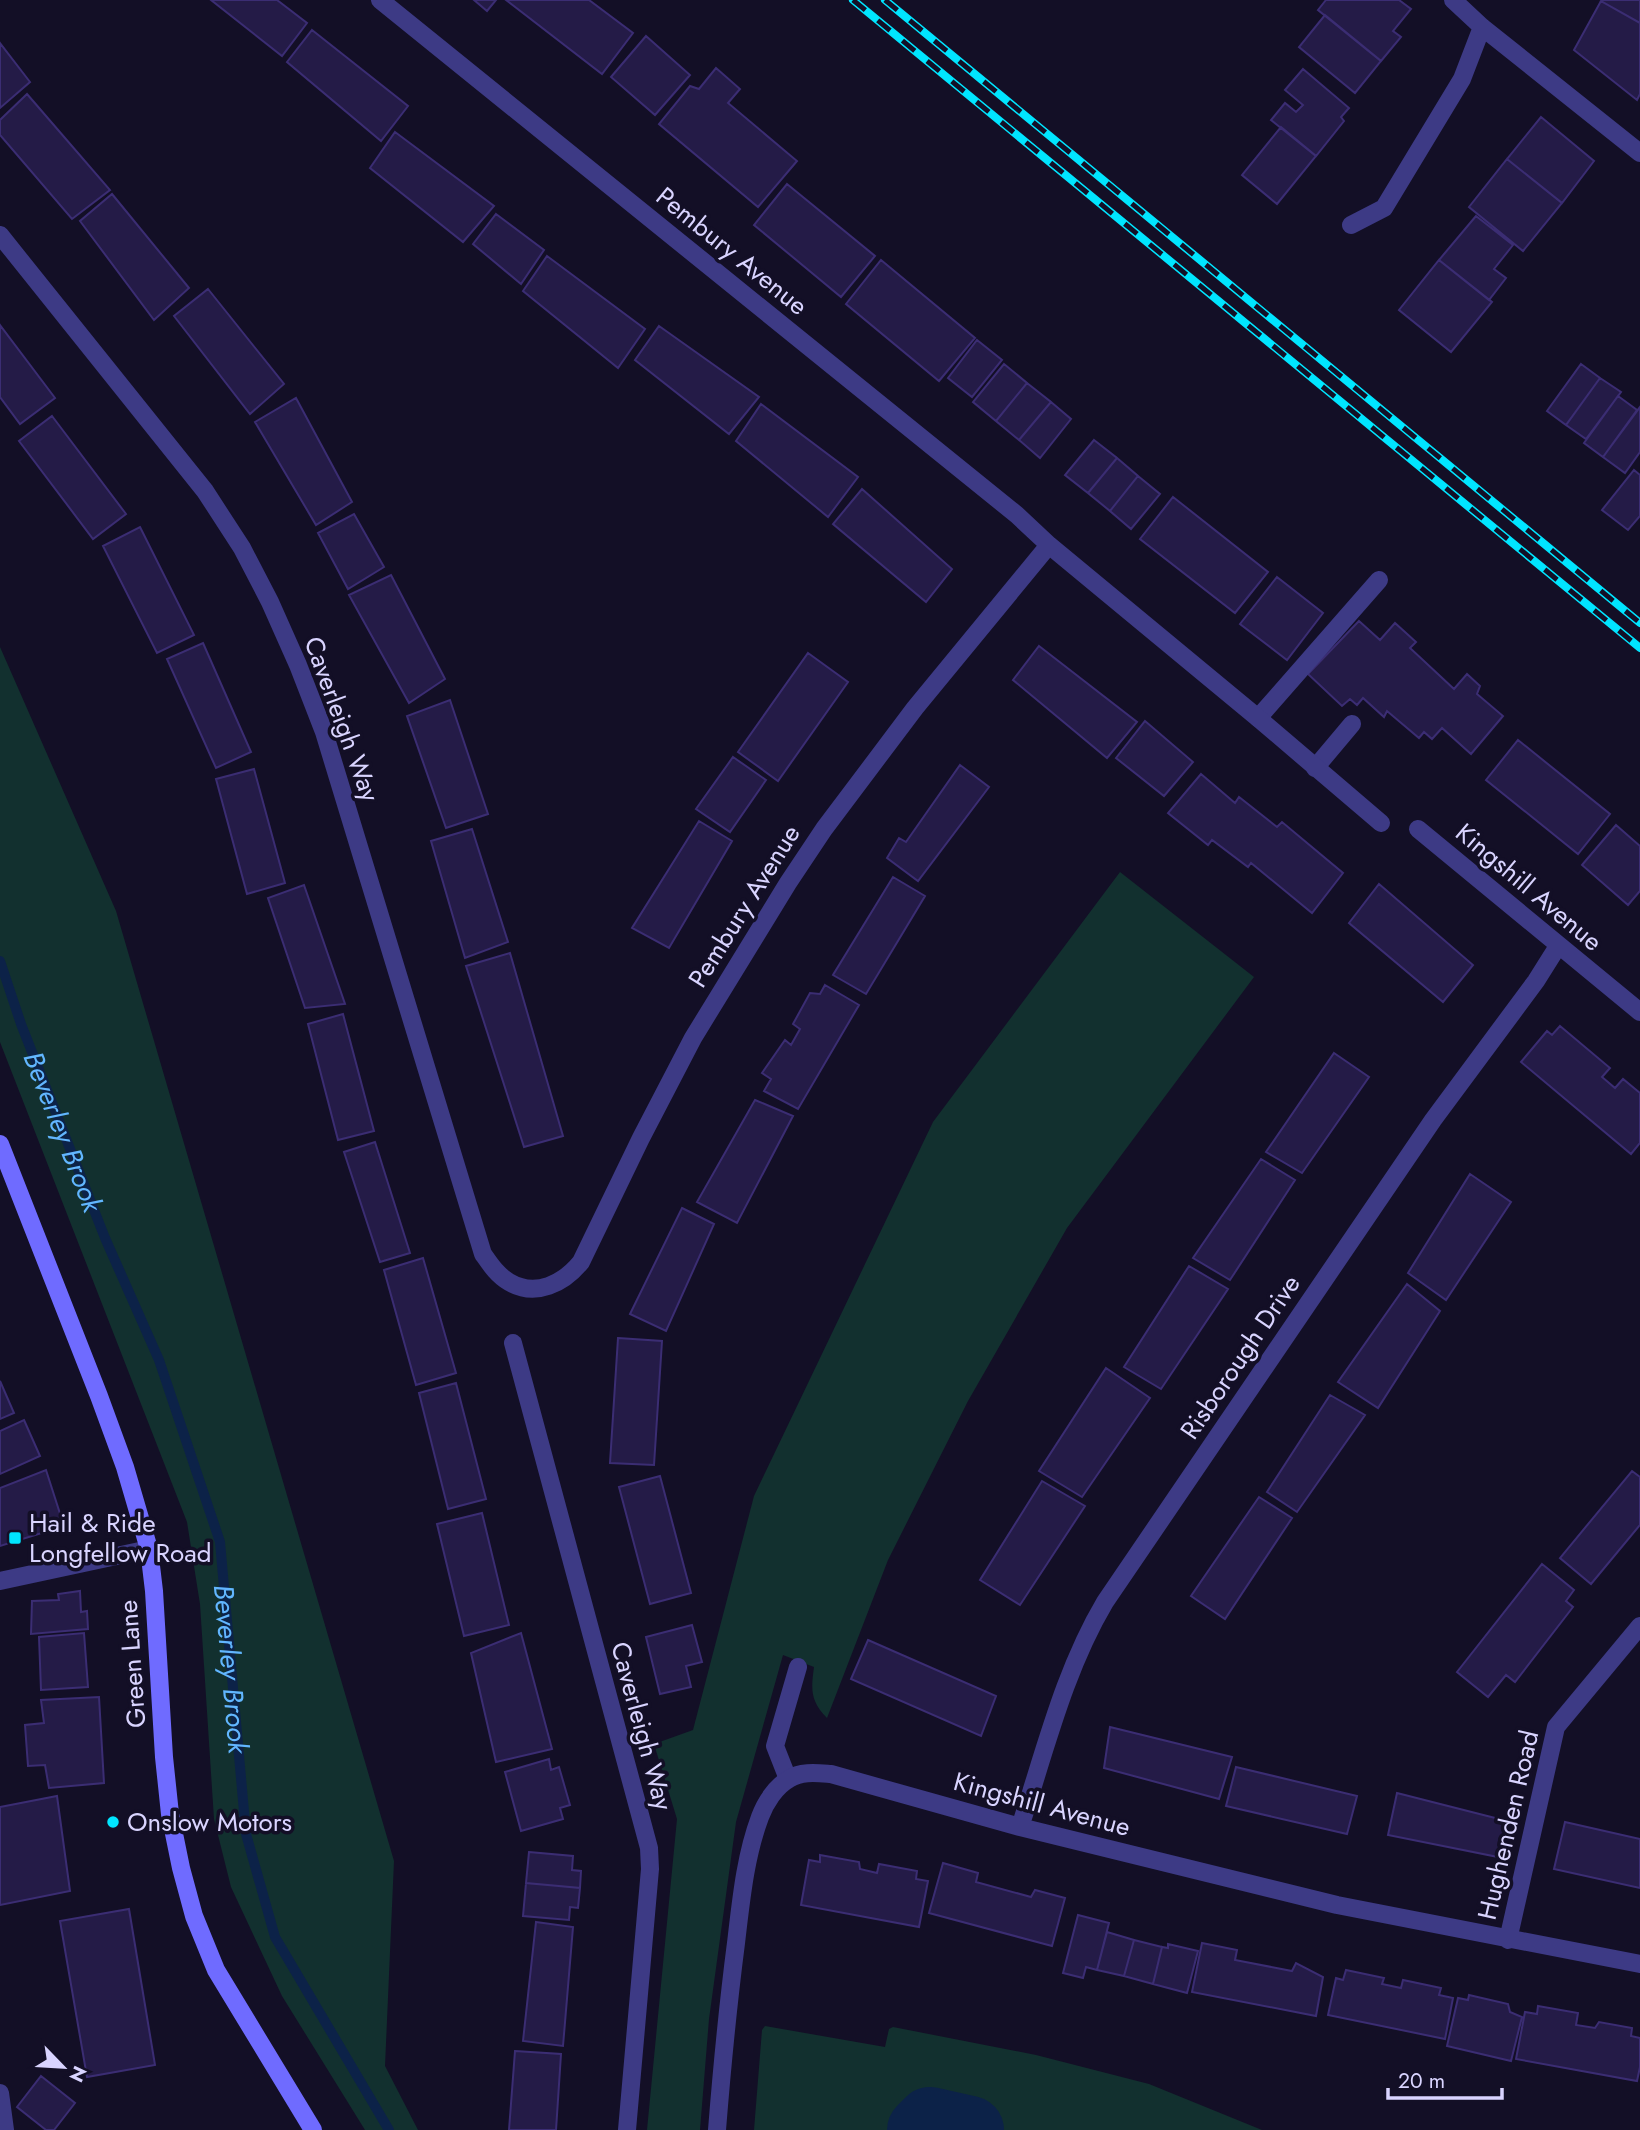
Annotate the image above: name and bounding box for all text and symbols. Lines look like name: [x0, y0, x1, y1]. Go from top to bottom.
street label: Pembury Avenue: [648, 178, 816, 324]
street label: Caverleigh Way: [295, 631, 390, 807]
street label: Kingshill Avenue: [1447, 814, 1611, 960]
street label: Pembury Avenue: [679, 817, 809, 995]
water label: Beverley Brook: [13, 1045, 114, 1219]
street label: Risborough Drive: [1171, 1267, 1309, 1447]
place label: Hail & Ride Longfellow Road: [29, 1504, 212, 1572]
marker: Hail & Ride Longfellow Road: [7, 1530, 23, 1546]
water label: Beverley Brook: [203, 1583, 259, 1756]
street label: Green Lane: [109, 1599, 155, 1729]
street label: Caverleigh Way: [601, 1638, 683, 1815]
street label: Hughenden Road: [1468, 1726, 1548, 1924]
street label: Kingshill Avenue: [949, 1762, 1135, 1846]
place label: Onslow Motors: [127, 1803, 292, 1841]
marker: Onslow Motors: [105, 1814, 121, 1830]
north arrow: [28, 2032, 98, 2102]
scale bar: [1388, 2056, 1502, 2100]
text: N: [63, 2061, 93, 2087]
text: 20 m: [1398, 2066, 1445, 2096]

